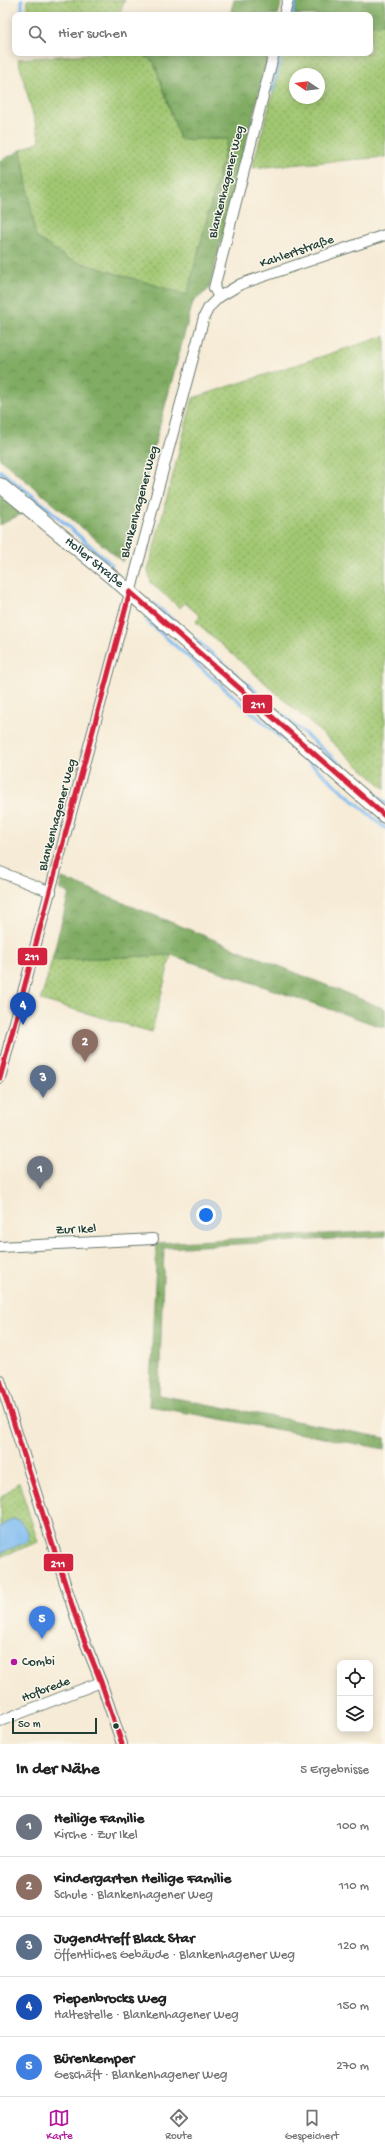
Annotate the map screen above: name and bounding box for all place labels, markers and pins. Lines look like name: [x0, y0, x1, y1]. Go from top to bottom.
pin: 4: [10, 992, 36, 1025]
pin: 2: [72, 1029, 98, 1062]
pin: 3: [30, 1065, 56, 1098]
pin: 1: [27, 1156, 53, 1189]
pin: 5: [29, 1606, 55, 1639]
place label: Combi: [22, 1655, 55, 1670]
marker: Combi: [9, 1657, 19, 1667]
unlabelled marker: [111, 1721, 121, 1731]

